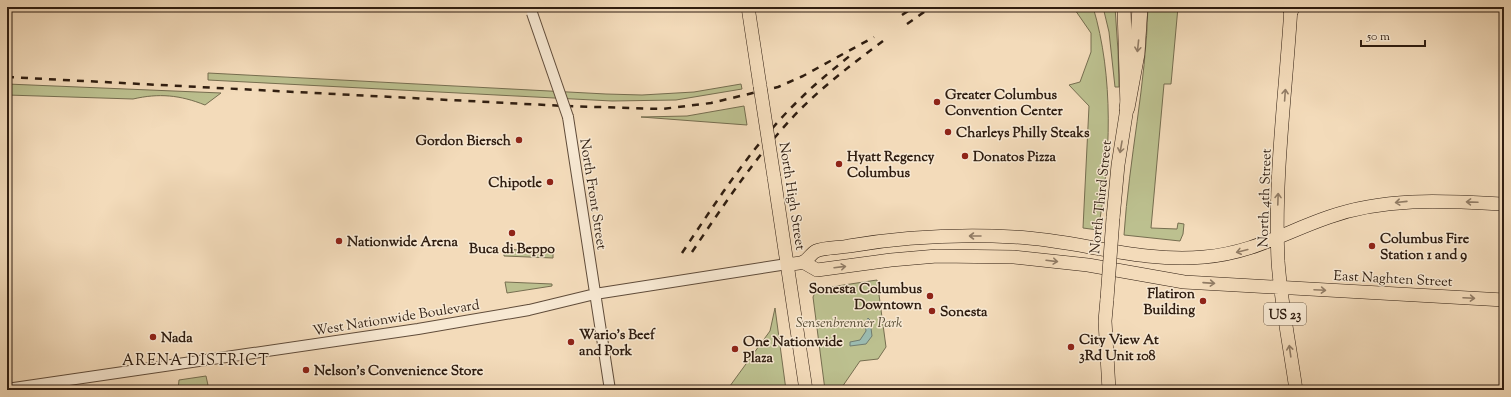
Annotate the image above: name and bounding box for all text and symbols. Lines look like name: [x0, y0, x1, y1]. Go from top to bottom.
scale bar: [1361, 22, 1425, 48]
text: 50 m: [1366, 28, 1390, 46]
one-way arrow: [1134, 39, 1142, 52]
place label: Greater Columbus Convention Center: [945, 86, 1063, 122]
one-way arrow: [1281, 89, 1288, 102]
marker: Greater Columbus Convention Center: [932, 97, 942, 107]
place label: Charleys Philly Steaks: [956, 124, 1090, 144]
marker: Charleys Philly Steaks: [943, 127, 953, 137]
place label: Gordon Biersch: [415, 132, 512, 152]
marker: Gordon Biersch: [514, 135, 524, 145]
street label: North Front Street: [573, 137, 611, 252]
street label: North Third Street: [1086, 139, 1118, 255]
one-way arrow: [1117, 140, 1125, 153]
street label: North High Street: [773, 141, 809, 252]
place label: Hyatt Regency Columbus: [847, 148, 934, 184]
place label: Donatos Pizza: [973, 148, 1057, 168]
street label: North 4th Street: [1254, 148, 1278, 248]
marker: Donatos Pizza: [960, 151, 970, 161]
marker: Hyatt Regency Columbus: [834, 159, 844, 169]
place label: Chipotle: [488, 174, 542, 194]
marker: Chipotle: [545, 177, 555, 187]
one-way arrow: [1274, 193, 1282, 206]
one-way arrow: [1395, 198, 1408, 206]
one-way arrow: [1466, 199, 1479, 206]
marker: Buca di Beppo: [507, 228, 517, 238]
place label: Columbus Fire Station 1 and 9: [1380, 230, 1470, 266]
one-way arrow: [969, 232, 982, 240]
place label: Nationwide Arena: [347, 233, 458, 253]
marker: Nationwide Arena: [334, 236, 344, 246]
place label: Buca di Beppo: [469, 240, 555, 260]
marker: Columbus Fire Station 1 and 9: [1367, 241, 1377, 251]
one-way arrow: [1236, 247, 1249, 255]
one-way arrow: [1045, 257, 1058, 265]
one-way arrow: [833, 263, 846, 271]
street label: East Naghten Street: [1333, 267, 1453, 293]
place label: Sonesta Columbus Downtown: [809, 280, 923, 316]
one-way arrow: [1202, 280, 1215, 287]
place label: Flatiron Building: [1144, 285, 1196, 321]
one-way arrow: [1313, 286, 1326, 294]
marker: Sonesta Columbus Downtown: [925, 291, 935, 301]
one-way arrow: [1462, 294, 1475, 301]
street label: West Nationwide Boulevard: [311, 296, 481, 342]
marker: Flatiron Building: [1198, 296, 1208, 306]
place label: Sonesta: [940, 303, 988, 323]
road number: US 23: [1264, 303, 1306, 325]
marker: Sonesta: [927, 306, 937, 316]
park label: Sensenbrenner Park: [796, 314, 903, 334]
place label: Wario's Beef and Pork: [579, 326, 656, 362]
place label: Nada: [161, 329, 193, 349]
place label: City View At 3Rd Unit 108: [1079, 331, 1159, 367]
marker: Nada: [148, 332, 158, 342]
place label: One Nationwide Plaza: [743, 333, 843, 369]
marker: Wario's Beef and Pork: [566, 337, 576, 347]
marker: City View At 3Rd Unit 108: [1066, 342, 1076, 352]
marker: One Nationwide Plaza: [730, 344, 740, 354]
one-way arrow: [1286, 345, 1294, 358]
district label: ARENA DISTRICT: [122, 351, 270, 372]
place label: Nelson's Convenience Store: [314, 362, 484, 382]
marker: Nelson's Convenience Store: [301, 365, 311, 375]

